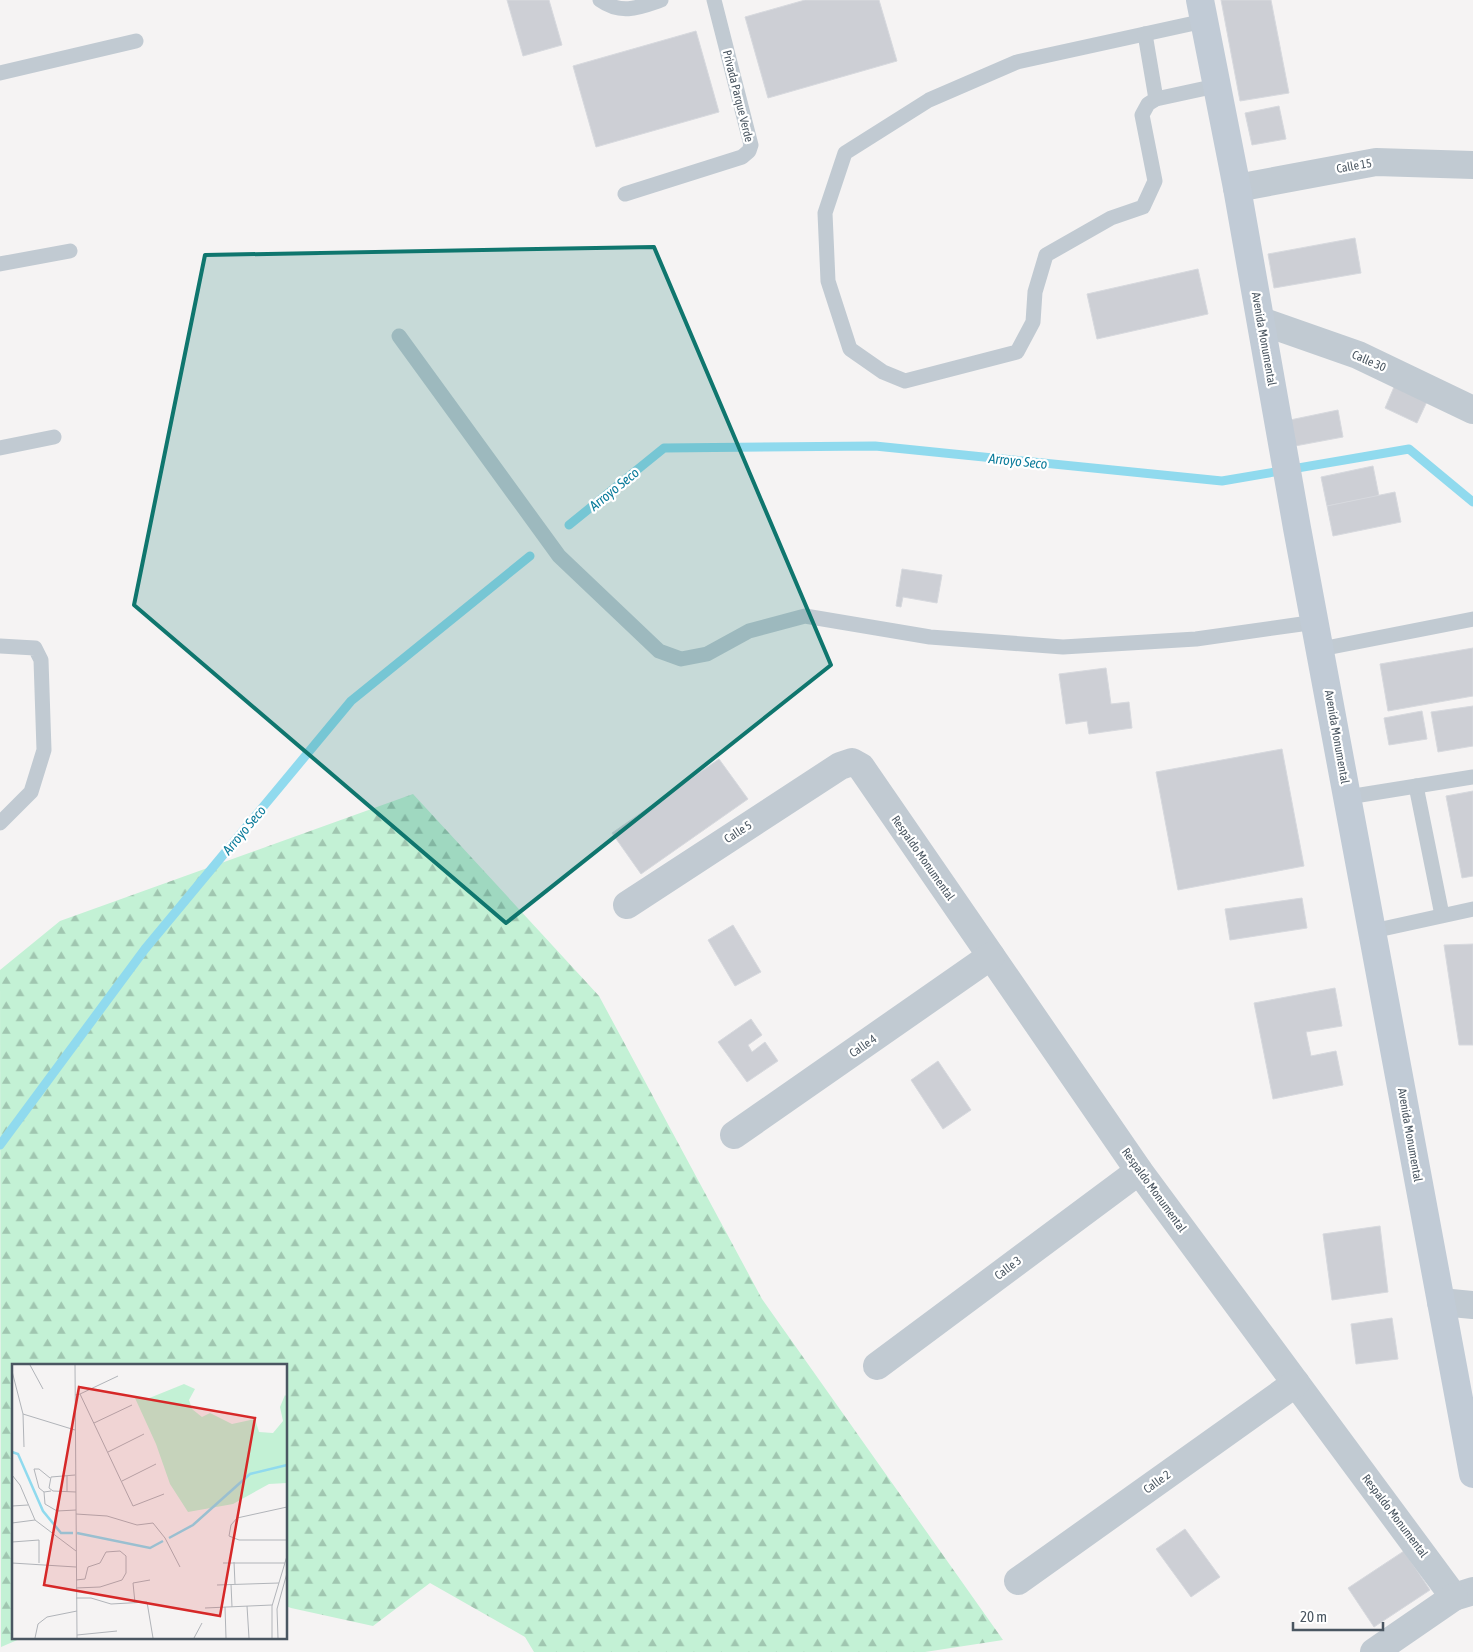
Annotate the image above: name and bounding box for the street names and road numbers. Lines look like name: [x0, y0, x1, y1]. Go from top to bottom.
street label: Privada Parque Verde: [720, 48, 756, 144]
street label: Calle 15: [1335, 156, 1373, 176]
street label: Avenida Monumental: [1249, 291, 1279, 388]
street label: Calle 30: [1350, 347, 1388, 375]
street label: Avenida Monumental: [1322, 689, 1352, 786]
street label: Respaldo Monumental: [888, 813, 958, 904]
street label: Calle 5: [722, 818, 754, 846]
street label: Calle 4: [847, 1031, 880, 1060]
street label: Avenida Monumental: [1395, 1087, 1425, 1184]
street label: Respaldo Monumental: [1119, 1145, 1190, 1235]
street label: Calle 3: [992, 1253, 1024, 1283]
street label: Calle 2: [1141, 1468, 1173, 1496]
street label: Respaldo Monumental: [1359, 1472, 1431, 1561]

